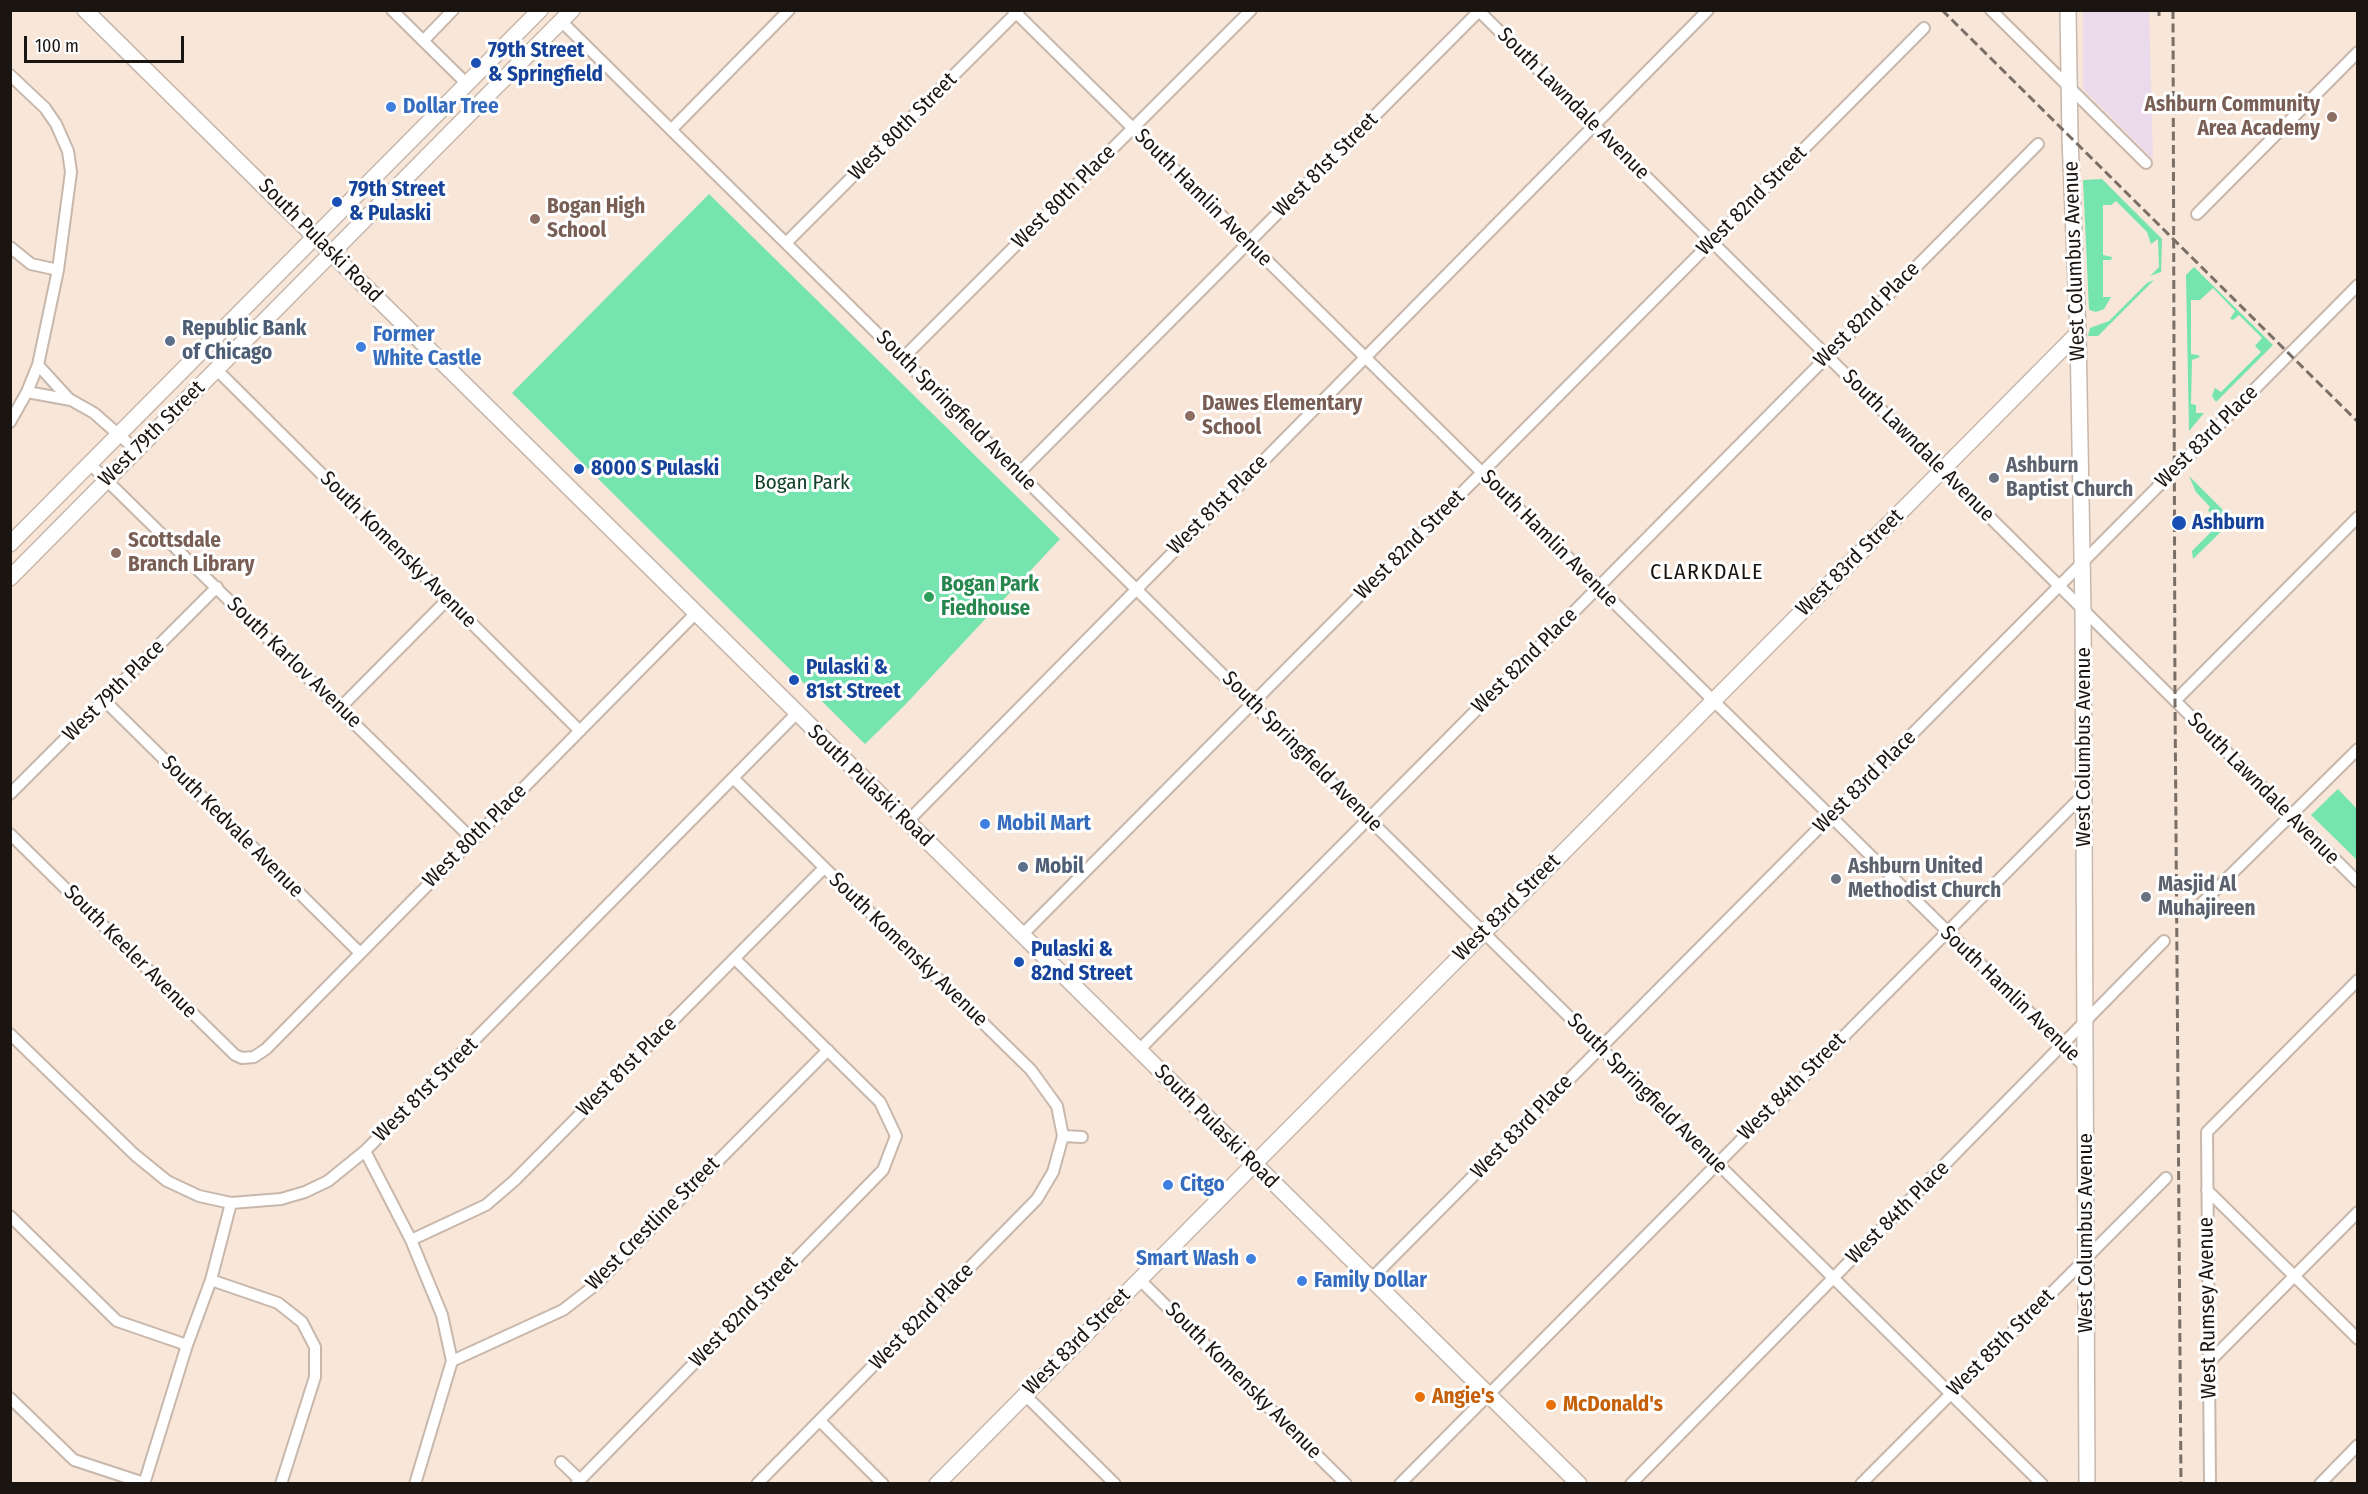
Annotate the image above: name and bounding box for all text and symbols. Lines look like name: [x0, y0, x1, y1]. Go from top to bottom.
street label: South Lawndale Avenue: [1492, 23, 1654, 185]
scale bar: [27, 24, 188, 62]
text: 100 m: [35, 35, 79, 57]
place label: 79th Street & Springfield: [488, 38, 603, 88]
marker: 79th Street & Springfield: [469, 56, 483, 70]
street label: West 80th Street: [844, 68, 962, 186]
place label: Ashburn Community Area Academy: [2145, 92, 2320, 142]
place label: Dollar Tree: [403, 94, 499, 120]
marker: Dollar Tree: [384, 100, 398, 114]
street label: West 81st Street: [1269, 108, 1383, 222]
marker: Ashburn Community Area Academy: [2325, 110, 2339, 124]
street label: South Hamlin Avenue: [1129, 124, 1277, 272]
street label: West 80th Place: [1007, 140, 1121, 254]
street label: West 82nd Street: [1692, 141, 1812, 261]
street label: West Columbus Avenue: [2059, 161, 2091, 361]
street label: South Pulaski Road: [253, 174, 387, 308]
place label: 79th Street & Pulaski: [349, 177, 445, 227]
place label: Bogan High School: [547, 194, 645, 244]
marker: 79th Street & Pulaski: [330, 195, 344, 209]
marker: Bogan High School: [528, 212, 542, 226]
street label: West 82nd Place: [1809, 257, 1925, 373]
place label: Republic Bank of Chicago: [182, 316, 306, 366]
place label: Former White Castle: [373, 322, 481, 372]
street label: South Springfield Avenue: [871, 326, 1041, 496]
marker: Republic Bank of Chicago: [163, 334, 177, 348]
marker: Former White Castle: [354, 340, 368, 354]
street label: South Lawndale Avenue: [1837, 365, 1999, 527]
street label: West 79th Street: [94, 376, 210, 492]
street label: West 83rd Place: [2150, 380, 2264, 494]
place label: Dawes Elementary School: [1202, 391, 1362, 441]
marker: Dawes Elementary School: [1183, 409, 1197, 423]
street label: West 81st Place: [1163, 450, 1273, 560]
place label: Ashburn Baptist Church: [2006, 453, 2133, 503]
place label: 8000 S Pulaski: [591, 456, 719, 482]
marker: 8000 S Pulaski: [572, 462, 586, 476]
street label: South Hamlin Avenue: [1475, 465, 1623, 613]
street label: South Komensky Avenue: [315, 467, 481, 633]
park label: Bogan Park: [754, 470, 850, 496]
marker: Ashburn Baptist Church: [1987, 471, 2001, 485]
street label: West 82nd Street: [1350, 485, 1470, 605]
street label: West 83rd Street: [1791, 504, 1909, 622]
place label: Ashburn: [2192, 510, 2265, 536]
marker: Ashburn: [2170, 514, 2188, 532]
place label: Scottsdale Branch Library: [128, 528, 255, 578]
marker: Scottsdale Branch Library: [109, 546, 123, 560]
district label: CLARKDALE: [1650, 560, 1764, 586]
place label: Bogan Park Fiedhouse: [941, 572, 1039, 622]
marker: Bogan Park Fiedhouse: [922, 590, 936, 604]
street label: South Karlov Avenue: [221, 592, 367, 734]
street label: West 82nd Place: [1467, 603, 1583, 719]
street label: West 79th Place: [58, 635, 170, 747]
street label: West Columbus Avenue: [2071, 647, 2097, 847]
place label: Pulaski & 81st Street: [806, 655, 901, 705]
street label: South Springfield Avenue: [1217, 667, 1387, 837]
marker: Pulaski & 81st Street: [787, 673, 801, 687]
street label: South Lawndale Avenue: [2182, 708, 2344, 870]
street label: South Pulaski Road: [802, 720, 938, 852]
street label: West 83rd Place: [1808, 725, 1922, 839]
street label: South Kedvale Avenue: [156, 751, 308, 903]
street label: West 80th Place: [418, 779, 532, 893]
place label: Mobil Mart: [997, 811, 1091, 837]
marker: Mobil Mart: [978, 817, 992, 831]
street label: West 83rd Street: [1448, 849, 1566, 967]
place label: Mobil: [1035, 854, 1084, 880]
place label: Ashburn United Methodist Church: [1848, 854, 2001, 904]
marker: Mobil: [1016, 860, 1030, 874]
street label: South Komensky Avenue: [823, 868, 993, 1032]
marker: Ashburn United Methodist Church: [1829, 872, 1843, 886]
place label: Masjid Al Muhajireen: [2158, 872, 2256, 922]
street label: South Keeler Avenue: [58, 880, 202, 1024]
marker: Masjid Al Muhajireen: [2139, 890, 2153, 904]
street label: South Hamlin Avenue: [1935, 921, 2085, 1067]
place label: Pulaski & 82nd Street: [1031, 937, 1133, 987]
marker: Pulaski & 82nd Street: [1012, 955, 1026, 969]
street label: South Springfield Avenue: [1562, 1009, 1732, 1179]
street label: West 81st Place: [572, 1012, 682, 1122]
street label: West 84th Street: [1733, 1028, 1851, 1146]
street label: West 81st Street: [369, 1033, 483, 1147]
street label: South Pulaski Road: [1149, 1060, 1283, 1194]
street label: West 83rd Place: [1466, 1070, 1578, 1184]
street label: West Columbus Avenue: [2073, 1133, 2099, 1333]
street label: West Crestline Street: [581, 1152, 725, 1296]
street label: West 84th Place: [1841, 1156, 1955, 1270]
place label: Citgo: [1180, 1172, 1225, 1198]
marker: Citgo: [1161, 1178, 1175, 1192]
street label: West Rumsey Avenue: [2194, 1217, 2222, 1399]
place label: Smart Wash: [1136, 1246, 1239, 1272]
street label: West 82nd Street: [685, 1251, 803, 1373]
marker: Smart Wash: [1244, 1252, 1258, 1266]
street label: West 82nd Place: [865, 1258, 979, 1376]
place label: Family Dollar: [1314, 1268, 1427, 1294]
marker: Family Dollar: [1295, 1274, 1309, 1288]
street label: West 83rd Street: [1018, 1283, 1136, 1401]
street label: West 85th Street: [1942, 1284, 2060, 1402]
street label: South Komensky Avenue: [1160, 1298, 1326, 1464]
place label: Angie's: [1432, 1384, 1494, 1410]
marker: Angie's: [1413, 1390, 1427, 1404]
place label: McDonald's: [1563, 1392, 1663, 1418]
marker: McDonald's: [1544, 1398, 1558, 1412]

